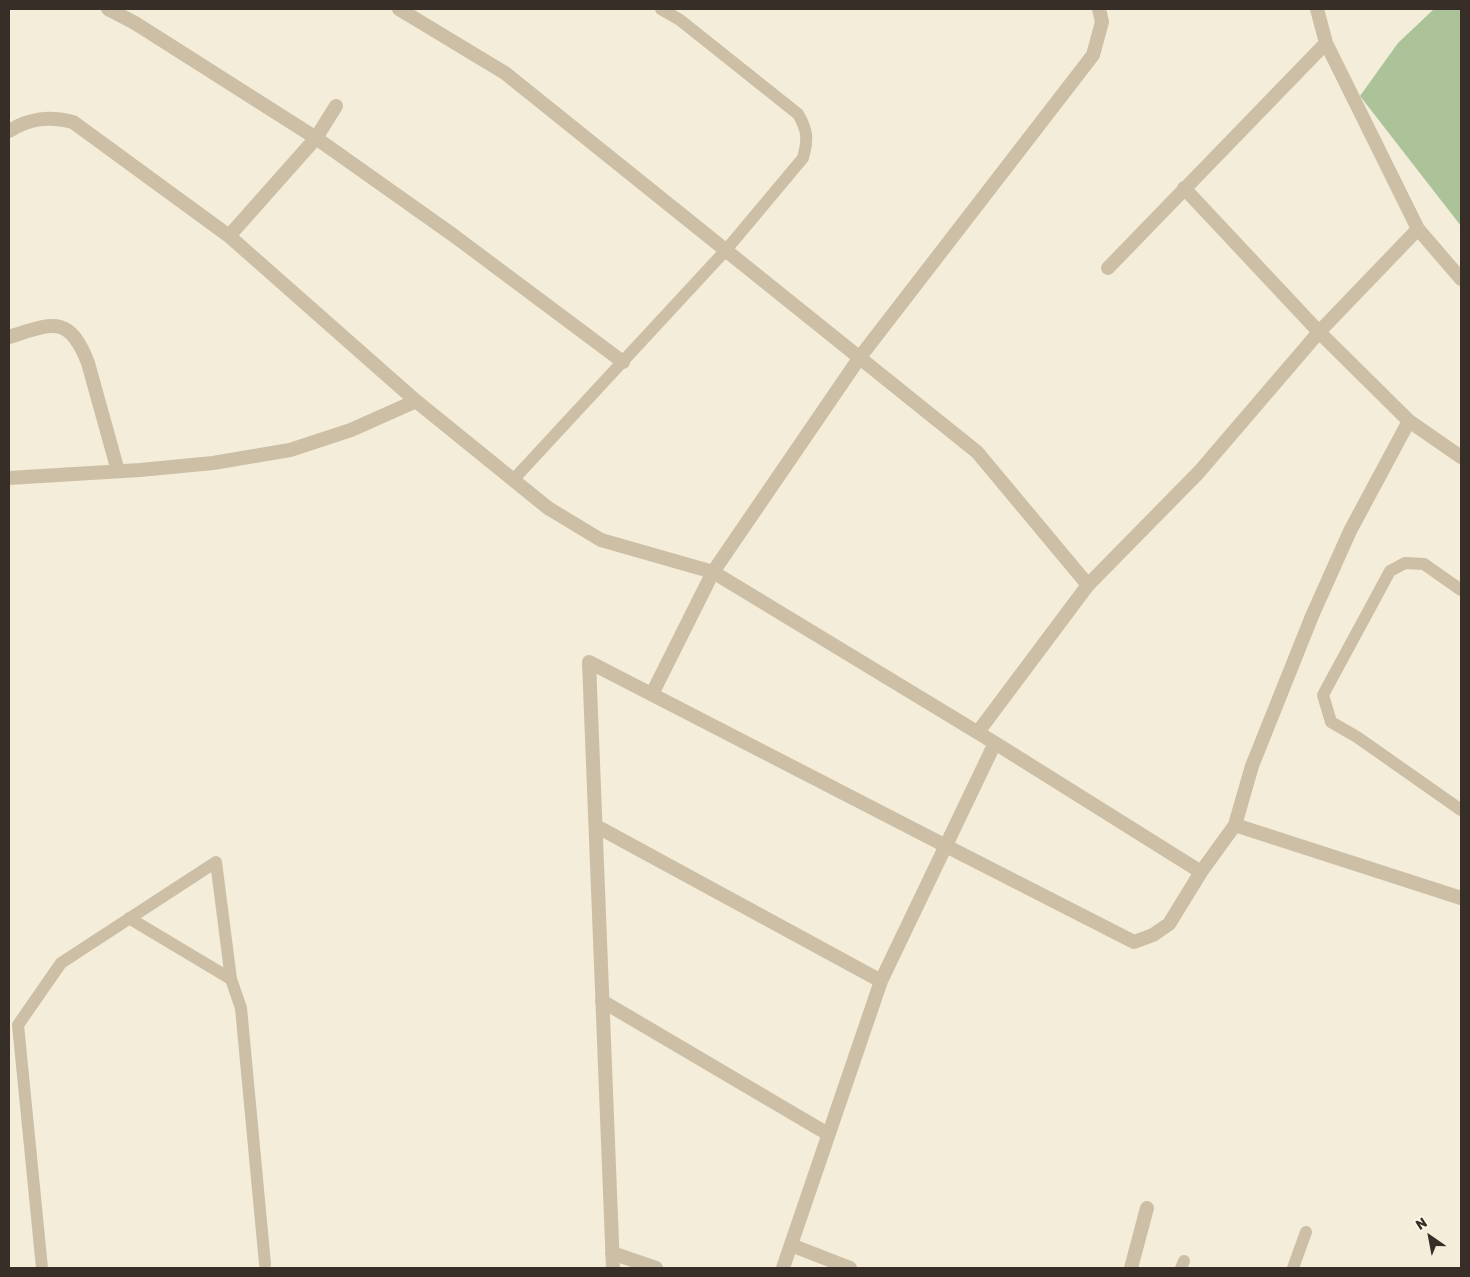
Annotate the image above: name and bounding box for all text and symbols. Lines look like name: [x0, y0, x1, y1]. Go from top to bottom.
north arrow: [1405, 1212, 1455, 1262]
text: N: [1413, 1214, 1430, 1234]

